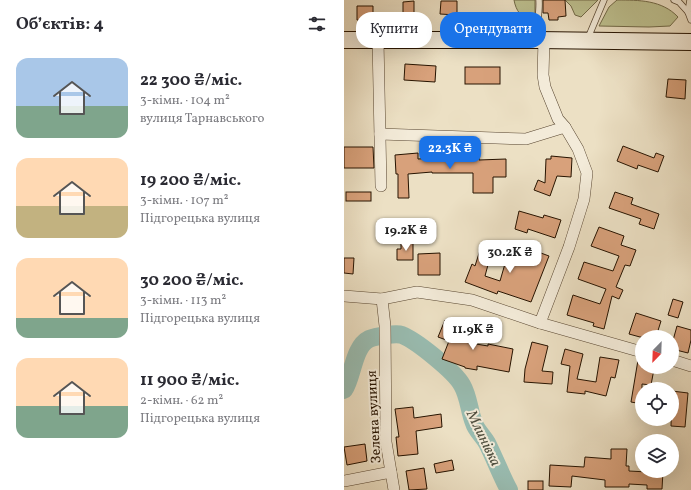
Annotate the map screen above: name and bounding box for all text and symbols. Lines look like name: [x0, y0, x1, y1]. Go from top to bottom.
chip: Купити: [356, 12, 432, 48]
chip: Орендувати: [440, 12, 546, 48]
text: Об’єктів: 4: [16, 13, 104, 36]
icon: filters: [306, 13, 328, 35]
text: 22 300 ₴/міс.: [140, 69, 242, 92]
icon: home: [48, 74, 96, 122]
text: 3-кімн. · 104 m²: [140, 92, 230, 110]
text: вулиця Тарнавського: [140, 110, 264, 128]
pin: 22.3K ₴: [413, 136, 487, 170]
text: 22.3K ₴: [428, 140, 472, 158]
text: 19 200 ₴/міс.: [140, 169, 241, 192]
icon: home: [48, 174, 96, 222]
text: 3-кімн. · 107 m²: [140, 192, 229, 210]
text: Підгорецька вулиця: [140, 210, 260, 228]
pin: 19.2K ₴: [369, 218, 443, 252]
text: 19.2K ₴: [384, 222, 428, 240]
pin: 30.2K ₴: [473, 240, 547, 274]
text: 30.2K ₴: [487, 244, 533, 262]
text: 30 200 ₴/міс.: [140, 269, 244, 292]
icon: home: [48, 274, 96, 322]
text: 3-кімн. · 113 m²: [140, 292, 226, 310]
text: Підгорецька вулиця: [140, 310, 260, 328]
pin: 11.9K ₴: [436, 317, 510, 351]
text: 11.9K ₴: [452, 321, 494, 339]
north arrow: [635, 330, 679, 374]
map controls: [635, 330, 679, 478]
text: 11 900 ₴/міс.: [140, 369, 240, 392]
street label: Зелена вулиця: [363, 370, 386, 464]
icon: home: [48, 374, 96, 422]
button: locate: [635, 382, 679, 426]
text: 2-кімн. · 62 m²: [140, 392, 223, 410]
water label: Млинівка: [460, 406, 505, 470]
text: Підгорецька вулиця: [140, 410, 260, 428]
button: layers: [635, 434, 679, 478]

